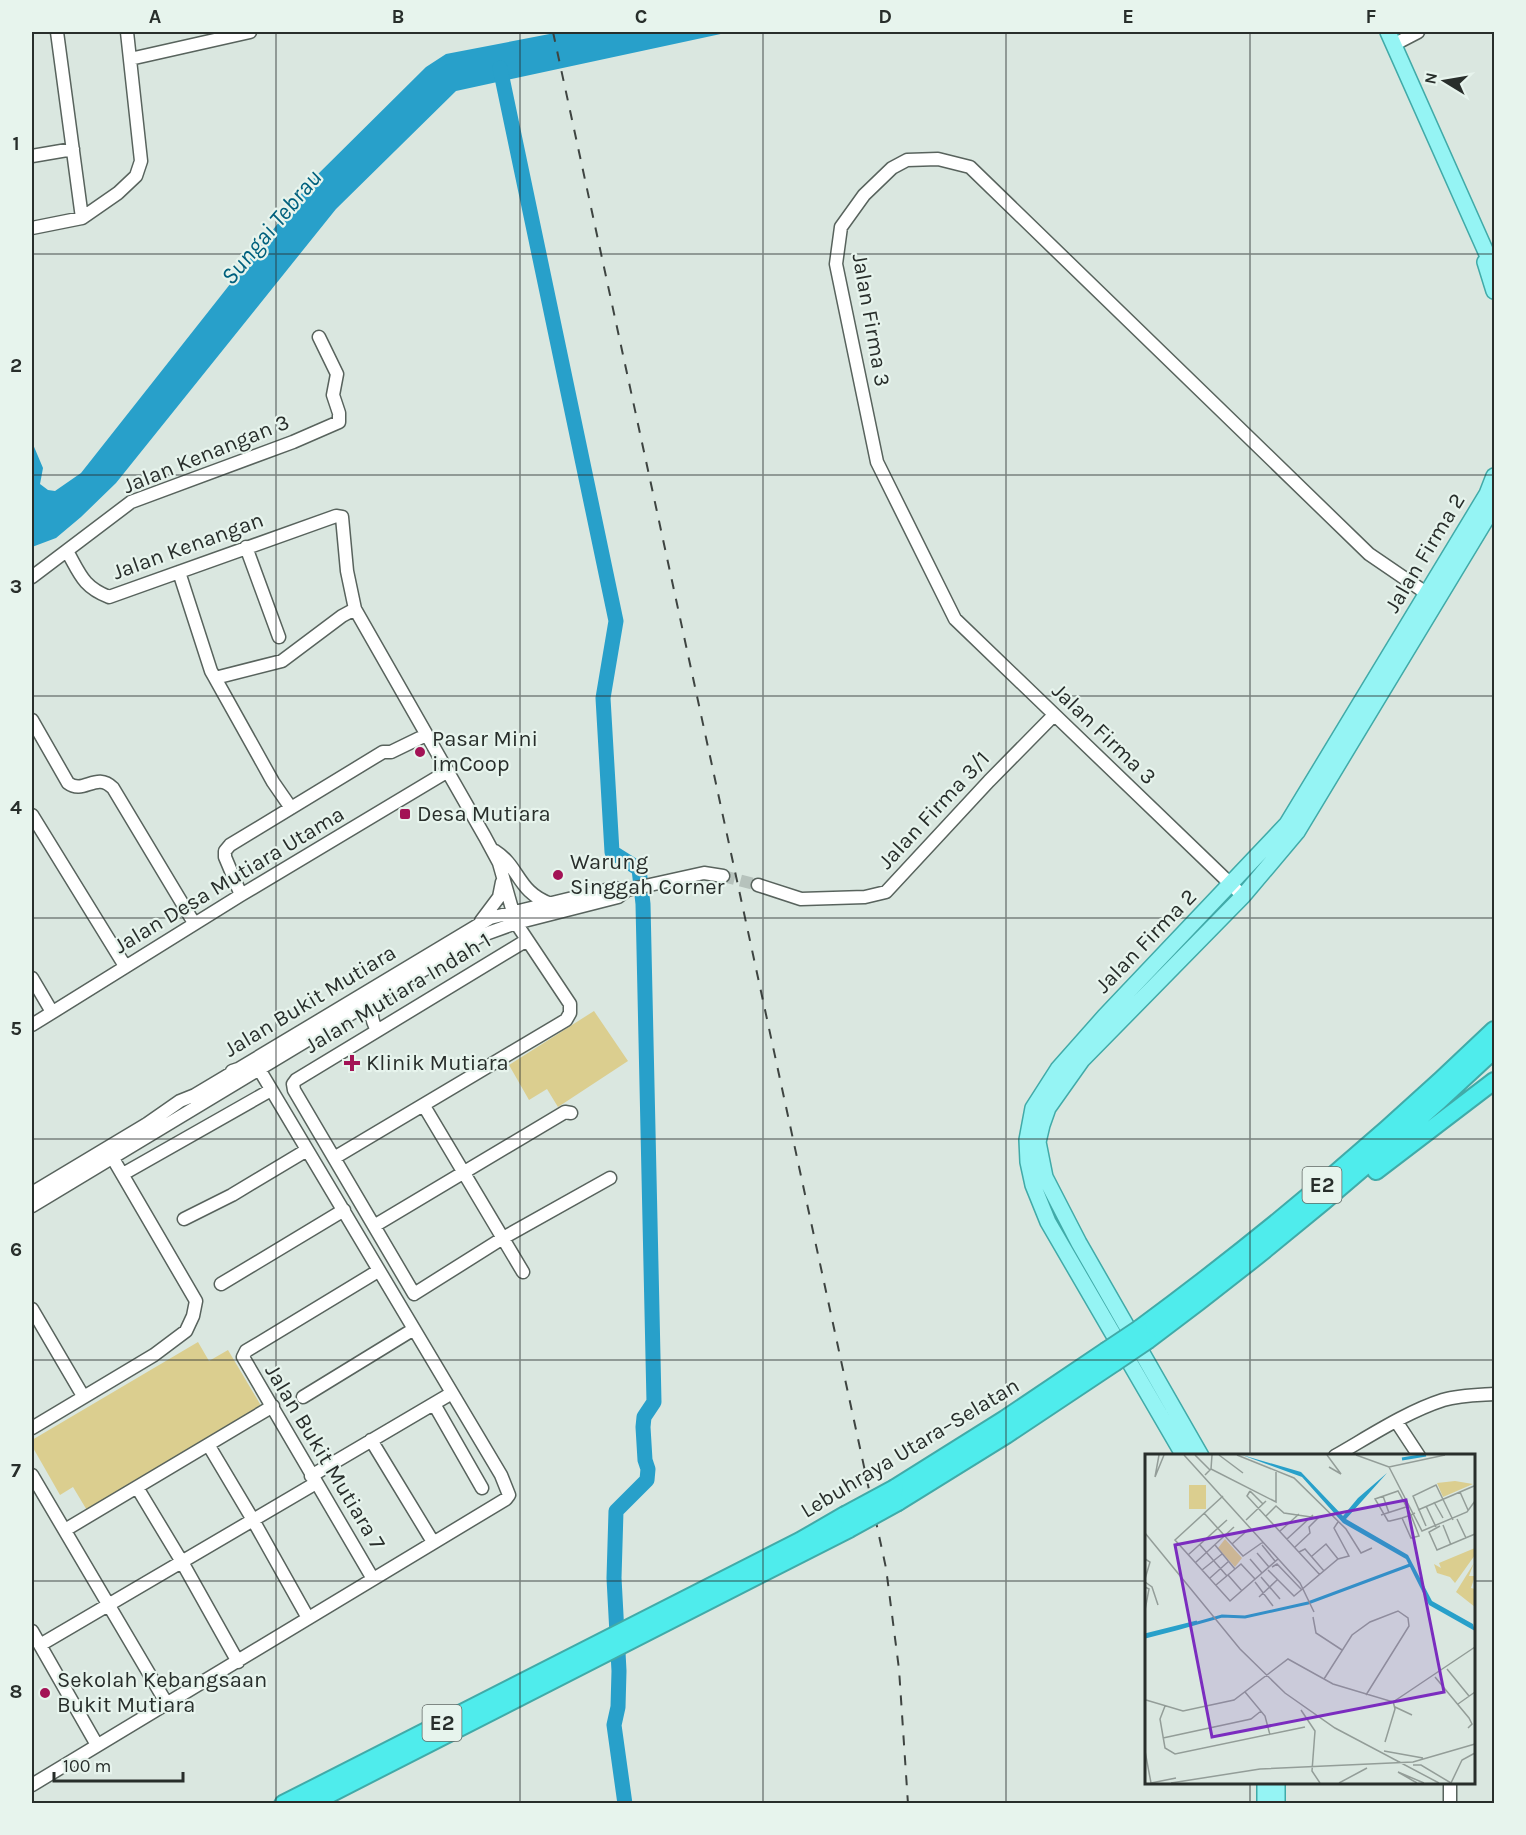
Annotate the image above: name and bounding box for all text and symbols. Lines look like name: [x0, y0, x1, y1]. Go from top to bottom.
text: A: [149, 5, 162, 28]
text: B: [392, 5, 404, 28]
text: C: [635, 5, 647, 28]
text: D: [878, 5, 892, 28]
text: E: [1122, 5, 1134, 28]
text: F: [1366, 5, 1377, 28]
north arrow: [1415, 51, 1475, 111]
text: N: [1420, 71, 1441, 86]
text: 1: [12, 132, 20, 155]
water label: Sungai Tebrau: [215, 164, 327, 290]
street label: Jalan Firma 3: [847, 251, 895, 389]
text: 2: [10, 354, 22, 377]
street label: Jalan Kenangan 3: [119, 409, 293, 499]
street label: Jalan Firma 2: [1379, 489, 1471, 617]
street label: Jalan Kenangan: [109, 507, 267, 585]
text: 3: [10, 575, 22, 598]
street label: Jalan Firma 3: [1047, 678, 1161, 790]
place label: Pasar Mini imCoop: [432, 726, 538, 777]
marker: Pasar Mini imCoop: [413, 745, 427, 759]
street label: Jalan Firma 3/1: [873, 746, 995, 874]
text: 4: [10, 796, 22, 819]
street label: Jalan Desa Mutiara Utama: [109, 801, 349, 959]
place label: Desa Mutiara: [417, 801, 551, 827]
marker: Desa Mutiara: [398, 807, 412, 821]
place label: Warung Singgah Corner: [570, 849, 725, 900]
marker: Warung Singgah Corner: [551, 868, 565, 882]
street label: Jalan Firma 2: [1090, 884, 1202, 998]
street label: Jalan Mutiara Indah 1: [300, 927, 496, 1059]
street label: Jalan Bukit Mutiara: [219, 939, 401, 1063]
text: 5: [10, 1017, 22, 1040]
place label: Klinik Mutiara: [366, 1050, 509, 1076]
marker: Klinik Mutiara: [343, 1054, 361, 1072]
road number: E2: [1302, 1167, 1342, 1203]
text: 6: [10, 1238, 22, 1261]
street label: Jalan Bukit Mutiara 7: [259, 1360, 391, 1554]
street label: Lebuhraya Utara–Selatan: [796, 1372, 1024, 1524]
inset map: [1145, 1454, 1475, 1784]
text: 7: [11, 1459, 21, 1482]
place label: Sekolah Kebangsaan Bukit Mutiara: [57, 1667, 267, 1718]
text: 8: [10, 1680, 22, 1703]
marker: Sekolah Kebangsaan Bukit Mutiara: [38, 1686, 52, 1700]
road number: E2: [422, 1705, 462, 1741]
scale bar: [54, 1745, 183, 1783]
text: 100 m: [63, 1755, 111, 1777]

